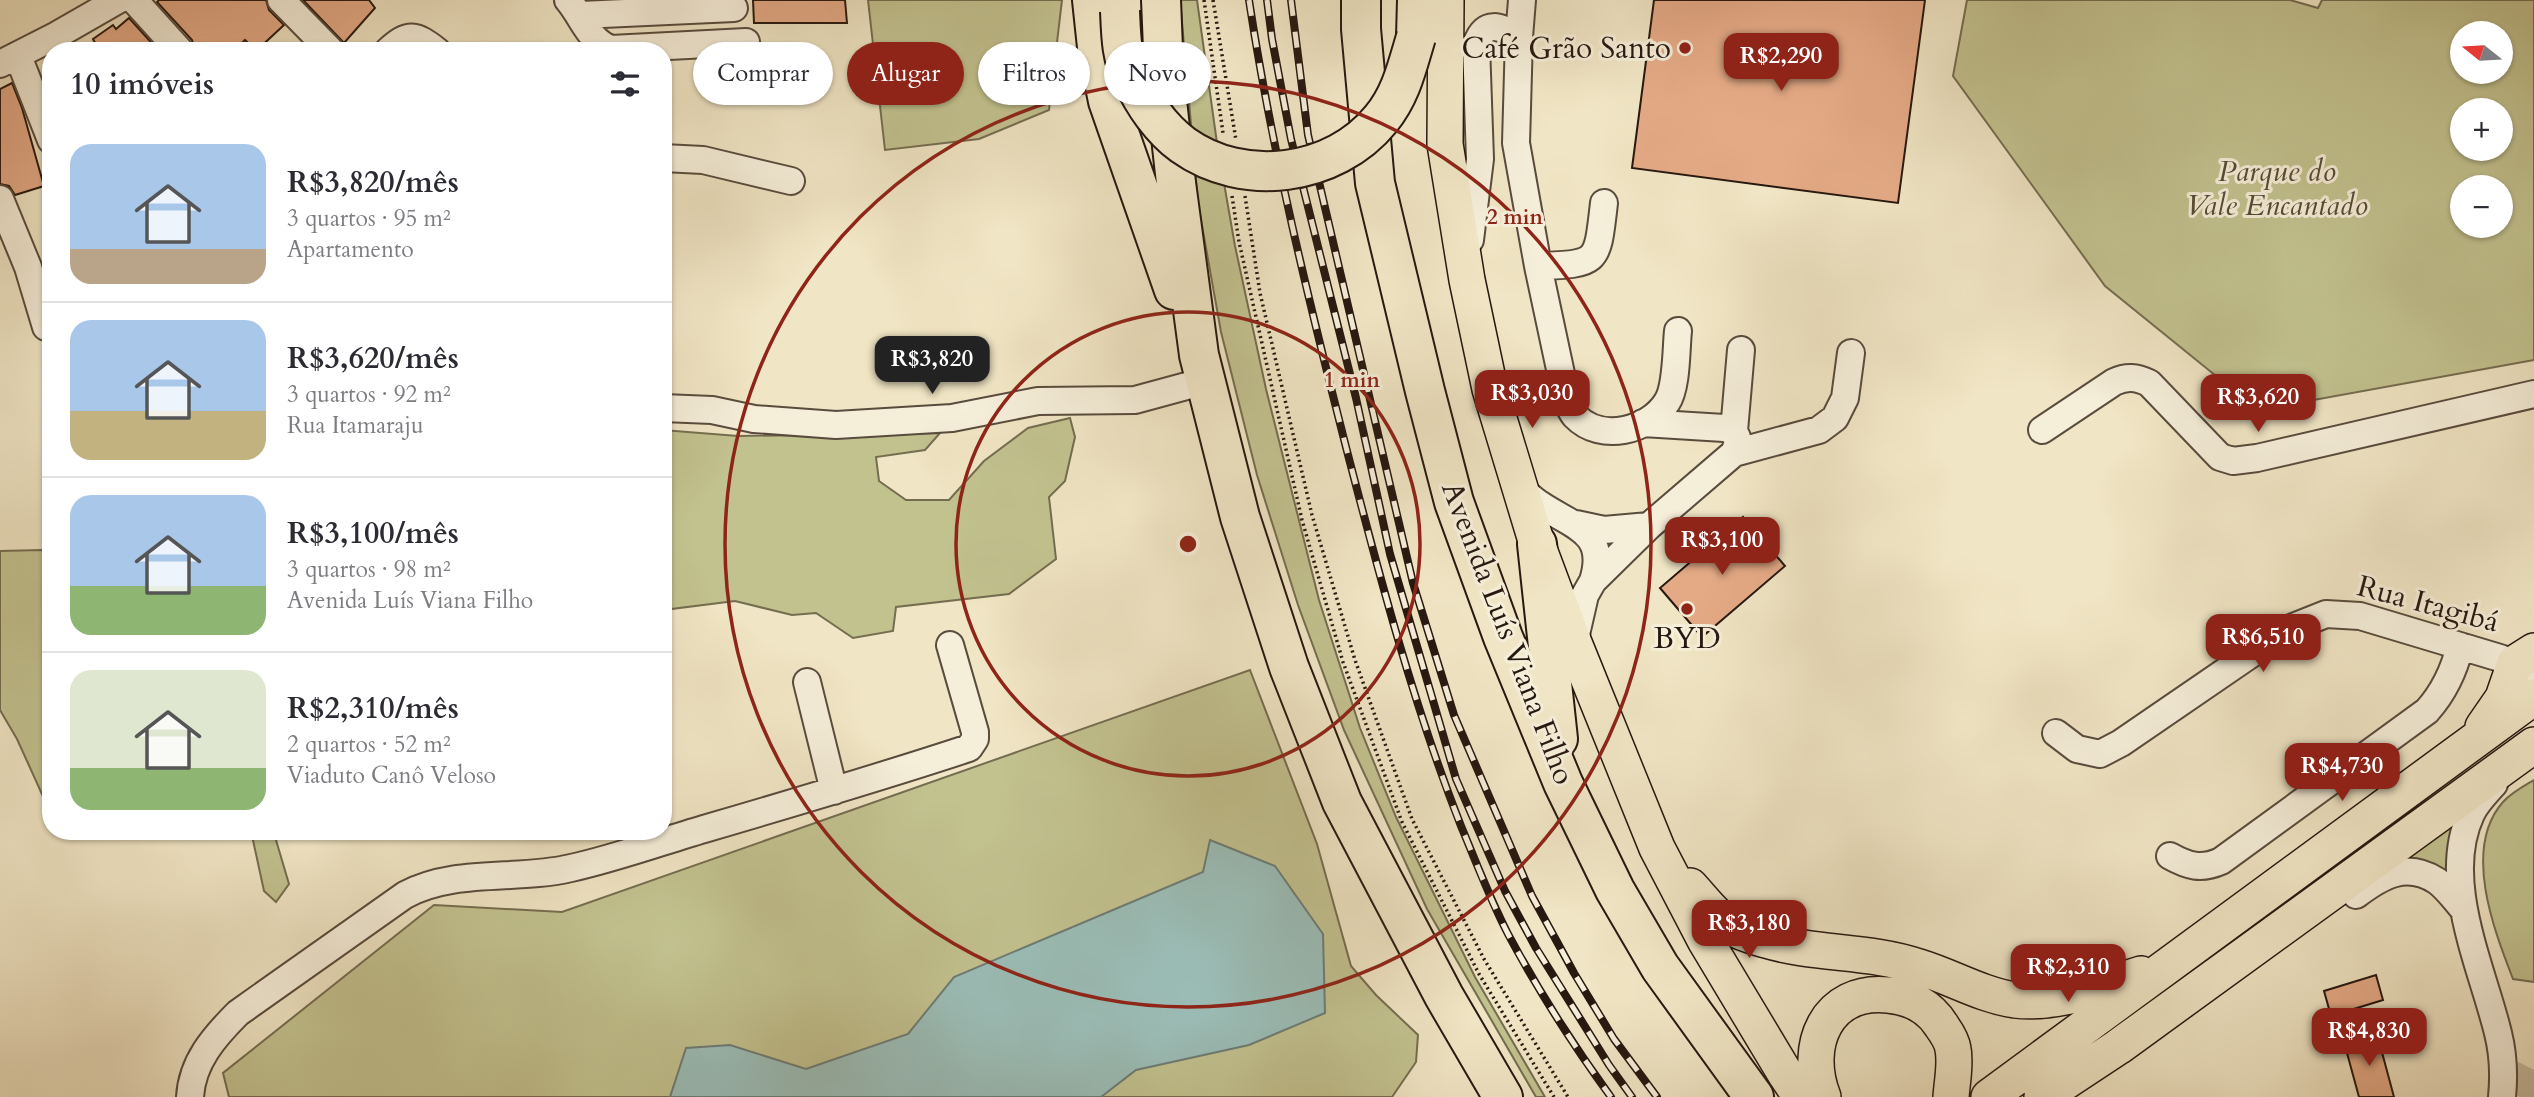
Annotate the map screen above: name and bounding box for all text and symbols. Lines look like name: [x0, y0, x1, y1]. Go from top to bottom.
north arrow: [2450, 21, 2513, 84]
map controls: [2450, 21, 2513, 238]
place label: Café Grão Santo: [1462, 28, 1671, 69]
pin: R$2,290: [1716, 34, 1846, 93]
marker: Café Grão Santo: [1677, 40, 1693, 56]
text: R$2,290: [1740, 40, 1822, 71]
chip: Comprar: [693, 42, 833, 105]
chip: Alugar: [847, 42, 964, 105]
chip: Filtros: [978, 42, 1090, 105]
chip: Novo: [1104, 42, 1211, 105]
text: 10 imóveis: [70, 64, 214, 105]
icon: filters: [606, 65, 644, 103]
button: +: [2450, 98, 2513, 161]
park label: Parque do Vale Encantado: [2186, 151, 2368, 226]
text: R$3,820/mês: [287, 162, 459, 203]
icon: home: [126, 172, 210, 256]
button: −: [2450, 175, 2513, 238]
text: 3 quartos · 95 m²: [287, 203, 451, 234]
text: 2 min: [1487, 203, 1543, 232]
text: Apartamento: [287, 234, 414, 265]
pin: R$3,820: [867, 336, 997, 396]
text: R$3,620/mês: [287, 338, 459, 379]
text: R$3,820: [891, 343, 973, 374]
icon: home: [126, 348, 210, 432]
text: 1 min: [1324, 366, 1380, 395]
pin: R$3,030: [1467, 370, 1597, 430]
pin: R$3,620: [2193, 374, 2323, 434]
text: R$3,030: [1491, 377, 1573, 408]
text: 3 quartos · 92 m²: [287, 379, 451, 410]
text: R$3,620: [2217, 381, 2299, 412]
text: Rua Itamaraju: [287, 410, 424, 441]
street label: Avenida Luís Viana Filho: [1431, 476, 1585, 790]
text: R$3,100/mês: [287, 513, 459, 554]
pin: R$3,100: [1657, 518, 1787, 577]
icon: home: [126, 523, 210, 607]
text: R$3,100: [1681, 524, 1763, 555]
centre of rings: [1176, 532, 1200, 556]
text: 3 quartos · 98 m²: [287, 554, 451, 585]
street label: Rua Itagibá: [2353, 565, 2503, 643]
text: Avenida Luís Viana Filho: [287, 585, 533, 616]
marker: BYD: [1679, 601, 1695, 617]
pin: R$6,510: [2198, 614, 2328, 674]
place label: BYD: [1653, 618, 1721, 659]
text: R$6,510: [2222, 621, 2304, 652]
text: R$2,310/mês: [287, 688, 459, 729]
icon: home: [126, 698, 210, 782]
text: 2 quartos · 52 m²: [287, 729, 451, 760]
pin: R$4,730: [2277, 744, 2407, 803]
text: R$4,730: [2301, 750, 2383, 781]
text: Viaduto Canô Veloso: [287, 760, 496, 791]
pin: R$3,180: [1684, 900, 1814, 960]
text: R$3,180: [1708, 907, 1790, 938]
pin: R$2,310: [2003, 944, 2133, 1004]
text: R$2,310: [2027, 951, 2109, 982]
pin: R$4,830: [2304, 1009, 2434, 1068]
text: R$4,830: [2328, 1015, 2410, 1046]

